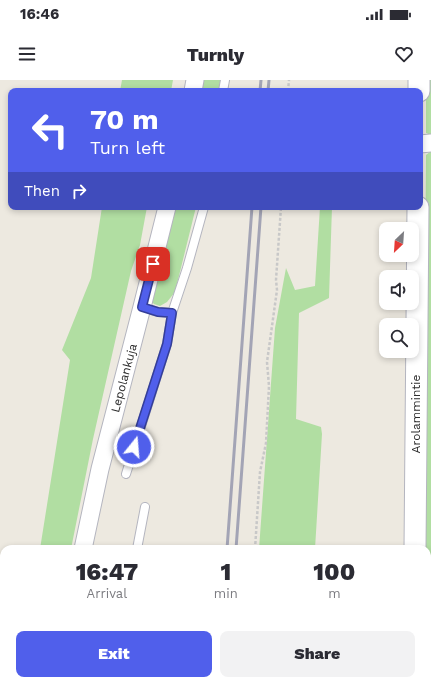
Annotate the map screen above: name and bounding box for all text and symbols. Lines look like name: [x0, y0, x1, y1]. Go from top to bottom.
text: 16:46: [20, 5, 59, 23]
icon: menu: [16, 43, 38, 65]
icon: heart: [393, 43, 415, 65]
text: Turnly: [187, 44, 244, 65]
text: 70 m: [90, 103, 159, 136]
icon: left: [24, 104, 76, 156]
text: Turn left: [90, 137, 165, 158]
icon: right: [68, 180, 90, 202]
text: Then: [24, 182, 60, 200]
north arrow: [379, 222, 419, 262]
map controls: [379, 222, 419, 358]
pin: [136, 247, 170, 281]
icon: arrive: [142, 253, 164, 275]
button: sound: [379, 270, 419, 310]
button: search: [379, 318, 419, 358]
street label: Lepolankuja: [108, 342, 140, 414]
street label: Arolammintie: [409, 375, 423, 453]
position arrow: [113, 426, 155, 468]
text: 16:47: [76, 558, 138, 586]
text: 1: [220, 558, 231, 586]
text: 100: [313, 558, 355, 586]
text: Arrival: [87, 586, 127, 601]
text: min: [214, 586, 238, 601]
text: m: [328, 586, 341, 601]
button: Exit: [16, 631, 212, 677]
button: Share: [220, 631, 415, 677]

